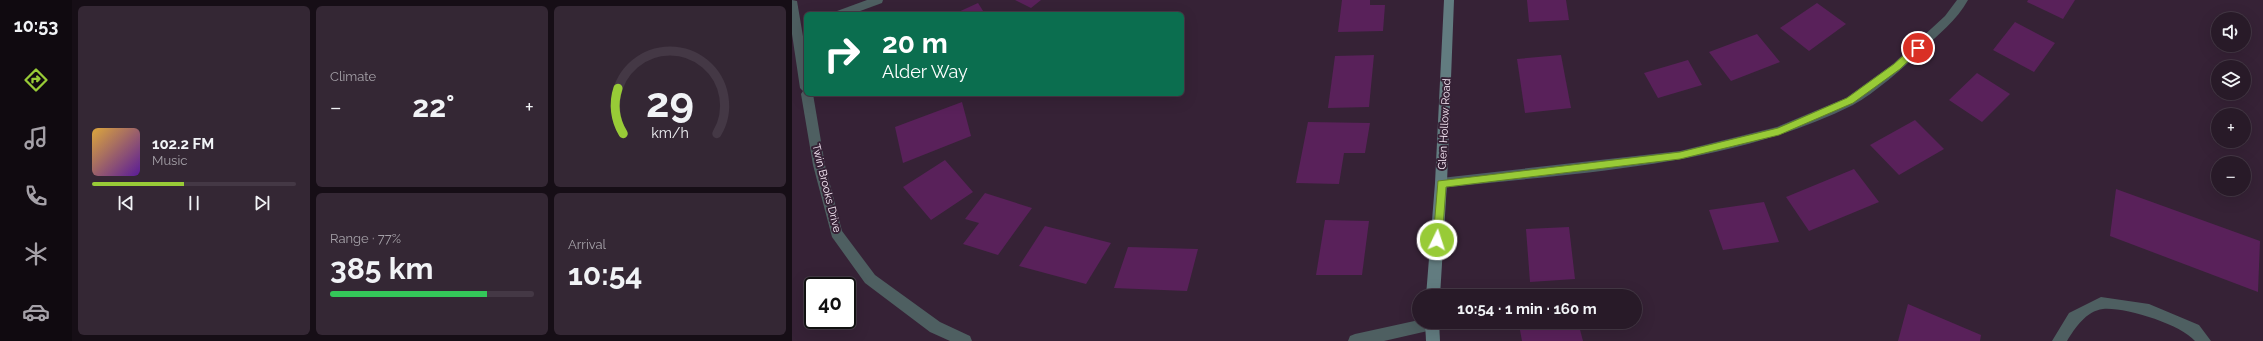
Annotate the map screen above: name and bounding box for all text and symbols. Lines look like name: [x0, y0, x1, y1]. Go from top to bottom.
map controls: [2211, 12, 2251, 196]
button: sound: [2211, 12, 2251, 52]
text: 10:53: [14, 15, 58, 36]
text: 20 m: [882, 27, 948, 60]
icon: right: [816, 28, 868, 80]
pin: [1901, 31, 1935, 65]
icon: arrive: [1907, 37, 1929, 59]
button: layers: [2211, 60, 2251, 100]
text: Alder Way: [882, 61, 968, 82]
icon: directions: [22, 66, 50, 94]
text: Climate: [330, 69, 376, 84]
text: 29: [646, 78, 694, 127]
street label: Glen Hollow Road: [1436, 78, 1453, 170]
text: 22°: [412, 89, 454, 124]
text: −: [330, 94, 342, 120]
text: +: [525, 94, 534, 120]
button: +: [2211, 108, 2251, 148]
icon: music: [22, 124, 50, 152]
text: km/h: [651, 125, 689, 141]
text: 102.2 FM: [152, 135, 214, 153]
street label: Twin Brooks Drive: [809, 143, 844, 234]
text: Music: [152, 153, 187, 168]
button: −: [2211, 156, 2251, 196]
icon: phone: [22, 182, 50, 210]
icon: previous: [115, 192, 137, 214]
icon: pause: [183, 192, 205, 214]
icon: next: [251, 192, 273, 214]
position arrow: [1416, 219, 1458, 261]
text: Range · 77%: [330, 231, 401, 246]
text: Arrival: [568, 237, 606, 252]
icon: climate: [22, 240, 50, 268]
text: 385 km: [330, 251, 433, 286]
text: 10:54: [568, 257, 642, 292]
speed limit sign: 40: [804, 277, 856, 329]
icon: car: [22, 298, 50, 326]
text: 10:54 · 1 min · 160 m: [1457, 300, 1597, 318]

